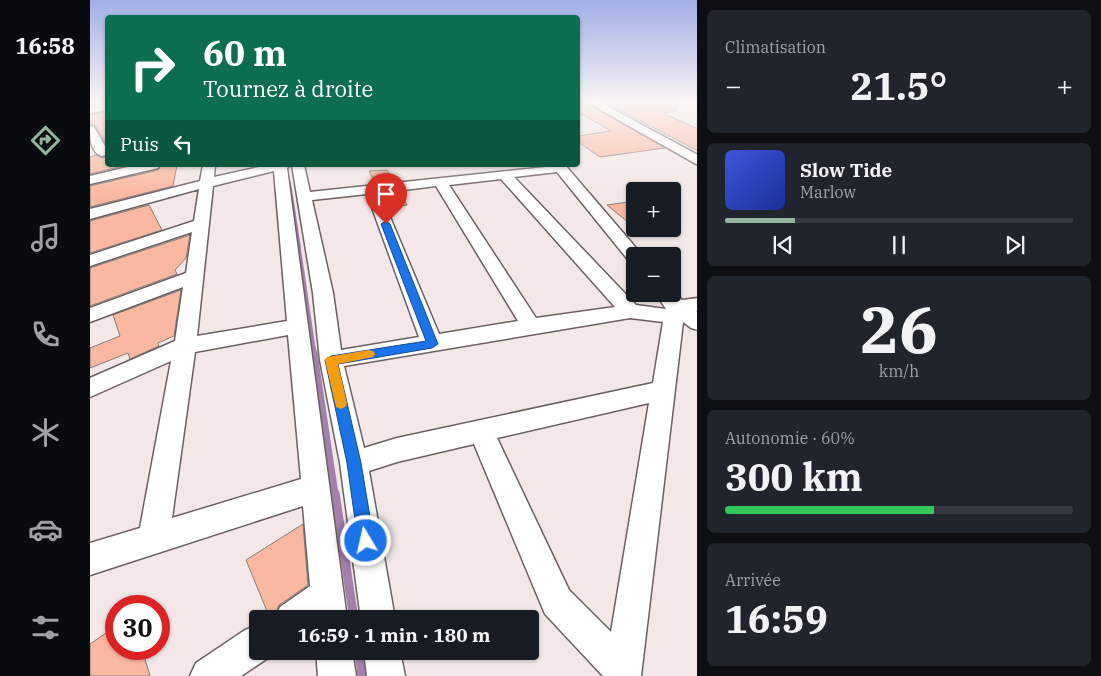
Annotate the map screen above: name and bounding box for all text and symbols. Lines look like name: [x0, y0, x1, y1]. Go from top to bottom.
text: 60 m: [203, 30, 287, 76]
text: 16:58: [15, 31, 75, 60]
icon: right: [120, 35, 185, 100]
text: Climatisation: [725, 37, 826, 57]
text: 21.5°: [851, 61, 947, 110]
text: −: [725, 67, 742, 104]
text: +: [1056, 67, 1073, 104]
text: Tournez à droite: [203, 74, 373, 103]
icon: directions: [28, 123, 63, 158]
icon: left: [169, 130, 197, 158]
text: Puis: [120, 132, 159, 156]
text: Slow Tide: [800, 158, 892, 182]
pin: [365, 173, 407, 224]
icon: arrive: [372, 180, 400, 208]
map controls: [626, 182, 681, 302]
button: +: [626, 182, 681, 237]
text: Marlow: [800, 182, 856, 202]
icon: music: [28, 220, 63, 255]
icon: previous: [769, 231, 797, 259]
icon: pause: [885, 231, 913, 259]
icon: next: [1001, 231, 1029, 259]
button: −: [626, 247, 681, 302]
text: 26: [860, 286, 938, 371]
icon: phone: [28, 317, 63, 352]
text: km/h: [879, 361, 919, 381]
icon: climate: [28, 415, 63, 450]
text: Autonomie · 60%: [725, 428, 855, 448]
text: 300 km: [725, 452, 863, 501]
icon: car: [28, 512, 63, 547]
position arrow: [339, 514, 391, 566]
text: Arrivée: [725, 570, 781, 590]
text: 16:59: [725, 594, 828, 643]
speed limit sign: 30: [105, 595, 170, 660]
icon: filters: [28, 610, 63, 645]
text: 16:59 · 1 min · 180 m: [298, 623, 490, 647]

